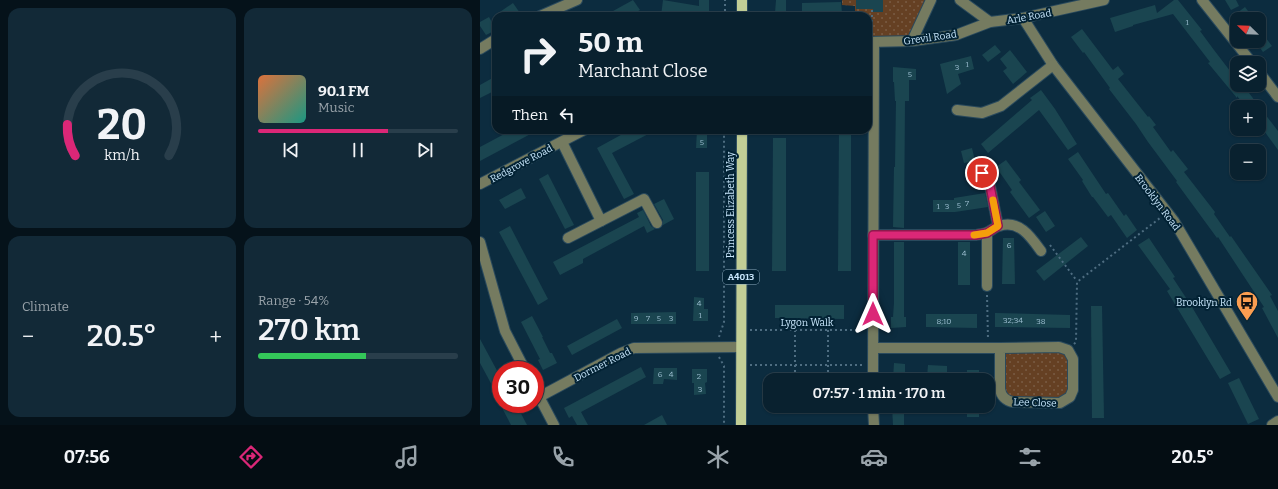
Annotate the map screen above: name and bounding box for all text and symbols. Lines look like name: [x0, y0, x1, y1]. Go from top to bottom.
street label: Arle Road: [1006, 7, 1052, 27]
north arrow: [1230, 12, 1266, 48]
map controls: [1230, 12, 1266, 180]
house number: 1: [1185, 18, 1189, 27]
text: 50 m: [578, 26, 643, 59]
icon: right: [512, 28, 564, 80]
street label: Grevil Road: [903, 28, 957, 48]
button: layers: [1230, 56, 1266, 92]
text: Marchant Close: [578, 60, 708, 82]
house number: 1: [965, 60, 969, 69]
house number: 3: [955, 63, 960, 72]
house number: 5: [908, 70, 912, 79]
text: 90.1 FM: [318, 82, 369, 100]
text: 20: [97, 100, 147, 150]
text: Music: [318, 100, 354, 115]
button: +: [1230, 100, 1266, 136]
icon: left: [556, 104, 578, 126]
text: Then: [512, 106, 548, 124]
house number: 5: [700, 138, 704, 147]
icon: previous: [280, 139, 302, 161]
icon: pause: [347, 139, 369, 161]
icon: next: [414, 139, 436, 161]
street label: Redgrove Road: [488, 142, 555, 185]
button: −: [1230, 144, 1266, 180]
text: km/h: [104, 146, 140, 163]
street label: Princess Elizabeth Way: [725, 151, 737, 258]
pin: [965, 156, 999, 190]
icon: arrive: [971, 162, 993, 184]
street label: Brooklyn Road: [1132, 172, 1182, 233]
house number: 7: [965, 199, 969, 208]
house number: 5: [957, 201, 961, 210]
house number: 1: [936, 202, 940, 211]
house number: 3: [945, 202, 950, 211]
house number: 6: [1007, 241, 1012, 250]
house number: 4: [962, 249, 967, 258]
road number: A4013: [723, 270, 759, 284]
bus stop icon: Brooklyn Rd: [1234, 289, 1260, 322]
text: Range · 54%: [258, 293, 329, 308]
position arrow: [852, 293, 894, 335]
place label: Brooklyn Rd: [1176, 297, 1232, 309]
text: Climate: [22, 299, 69, 314]
house number: 4: [697, 299, 702, 308]
house number: 1: [698, 311, 702, 320]
text: 270 km: [258, 312, 360, 348]
house number: 9: [634, 314, 639, 323]
house number: 7: [646, 314, 650, 323]
house number: 5: [657, 314, 661, 323]
house number: 3: [669, 314, 674, 323]
house number: 32;34: [1003, 316, 1023, 325]
street label: Lygon Walk: [780, 317, 834, 329]
house number: 8;10: [937, 317, 951, 326]
house number: 38: [1036, 317, 1046, 326]
text: 20.5°: [87, 318, 157, 354]
text: −: [22, 323, 34, 350]
text: +: [209, 323, 222, 350]
street label: Dormer Road: [572, 345, 633, 384]
speed limit sign: 30: [492, 361, 544, 413]
house number: 6: [658, 370, 663, 379]
house number: 4: [669, 370, 674, 379]
house number: 2: [697, 372, 701, 381]
text: 07:57 · 1 min · 170 m: [813, 384, 945, 402]
house number: 3: [698, 385, 703, 394]
street label: Lee Close: [1013, 396, 1057, 410]
icon: directions: [237, 443, 265, 471]
icon: music: [393, 443, 421, 471]
icon: phone: [549, 443, 577, 471]
icon: climate: [704, 443, 732, 471]
icon: car: [860, 443, 888, 471]
icon: filters: [1016, 443, 1044, 471]
text: 07:56: [64, 446, 110, 468]
text: 20.5°: [1172, 446, 1214, 468]

